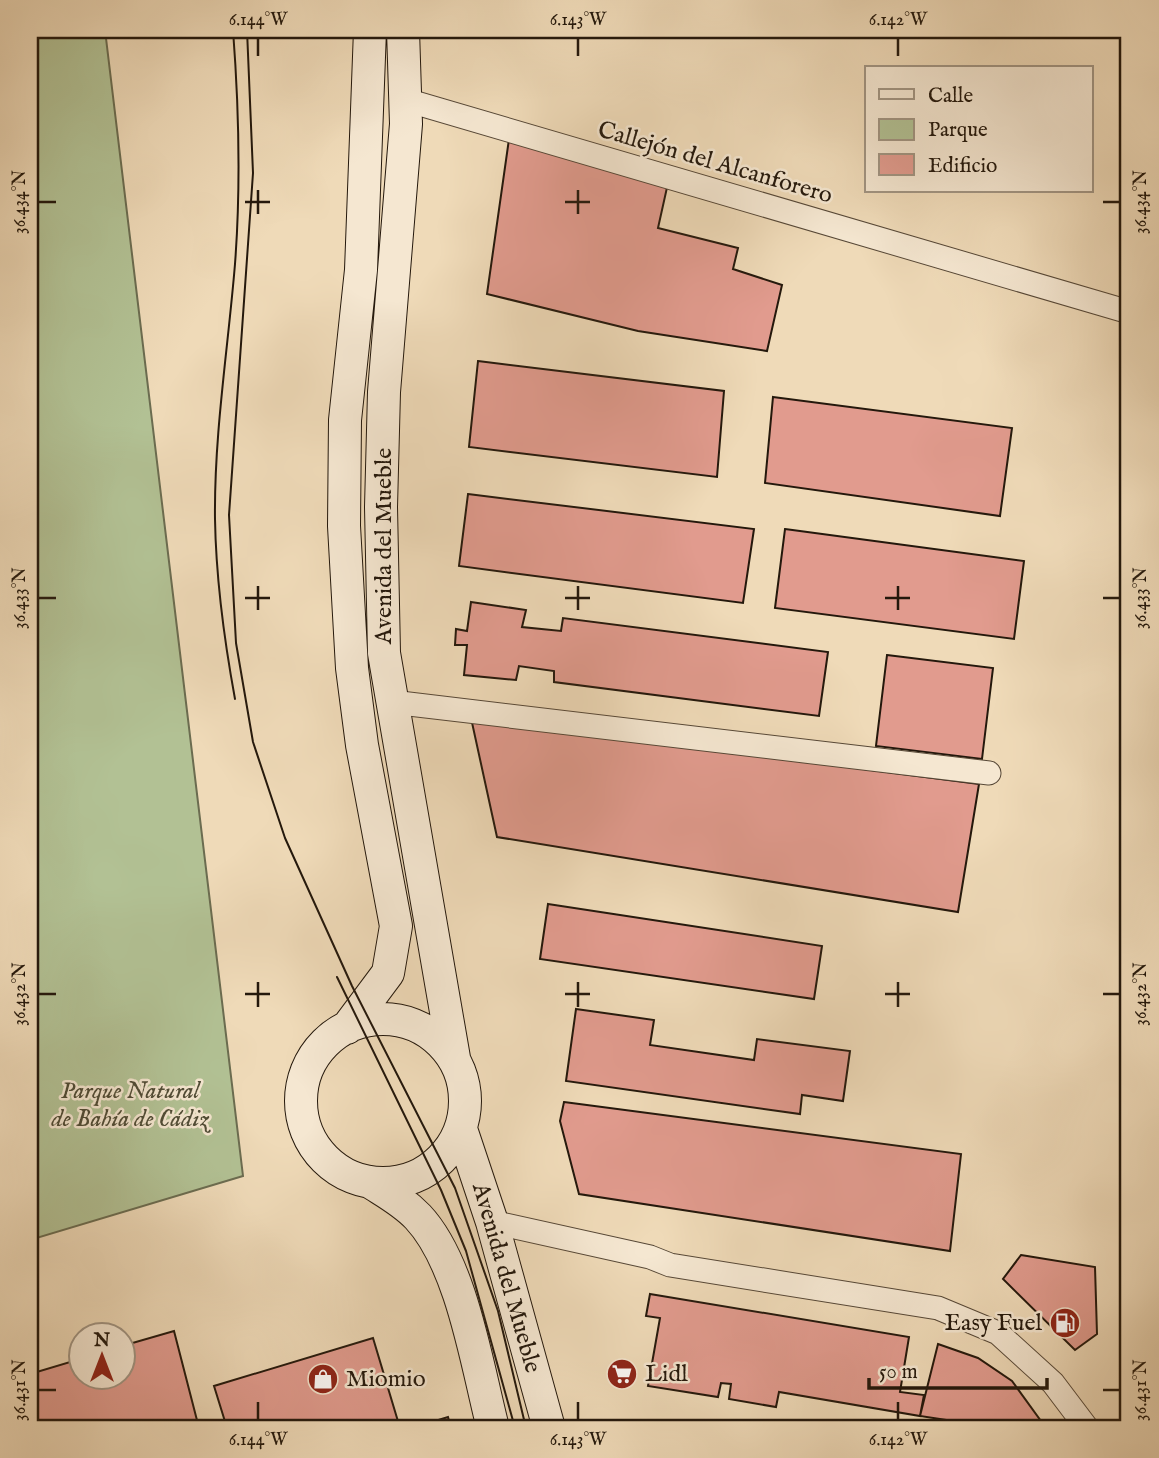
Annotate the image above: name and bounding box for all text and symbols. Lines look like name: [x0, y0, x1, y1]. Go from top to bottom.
text: 6.144°W: [229, 9, 288, 32]
text: 6.143°W: [550, 9, 607, 32]
text: 6.142°W: [869, 9, 928, 32]
legend: [865, 66, 1092, 192]
text: Calle: [928, 83, 973, 110]
street label: Callejón del Alcanforero: [594, 115, 836, 211]
text: Parque: [928, 117, 988, 144]
text: Edificio: [928, 153, 997, 180]
text: 36.434°N: [9, 170, 32, 234]
text: 36.434°N: [1130, 170, 1153, 234]
street label: Avenida del Mueble: [369, 448, 400, 645]
text: 36.433°N: [9, 567, 32, 629]
text: 36.433°N: [1130, 567, 1153, 629]
text: 36.432°N: [9, 962, 32, 1026]
text: 36.432°N: [1130, 962, 1153, 1026]
park label: Parque Natural de Bahía de Cádiz: [51, 1076, 211, 1135]
street label: Avenida del Mueble: [464, 1178, 548, 1377]
fuel station icon: Easy Fuel: [1048, 1306, 1082, 1340]
place label: Easy Fuel: [944, 1308, 1042, 1339]
north arrow: [66, 1322, 136, 1392]
text: N: [93, 1329, 111, 1353]
scale bar: [869, 1346, 1047, 1390]
supermarket icon: Lidl: [605, 1357, 639, 1391]
text: 36.431°N: [9, 1359, 32, 1421]
place label: Lidl: [645, 1359, 688, 1390]
text: 50 m: [879, 1359, 918, 1386]
text: 36.431°N: [1130, 1359, 1153, 1421]
shop icon: Miomio: [306, 1362, 340, 1396]
place label: Miomio: [346, 1364, 426, 1395]
text: 6.144°W: [229, 1429, 288, 1452]
text: 6.143°W: [550, 1429, 607, 1452]
text: 6.142°W: [869, 1429, 928, 1452]

